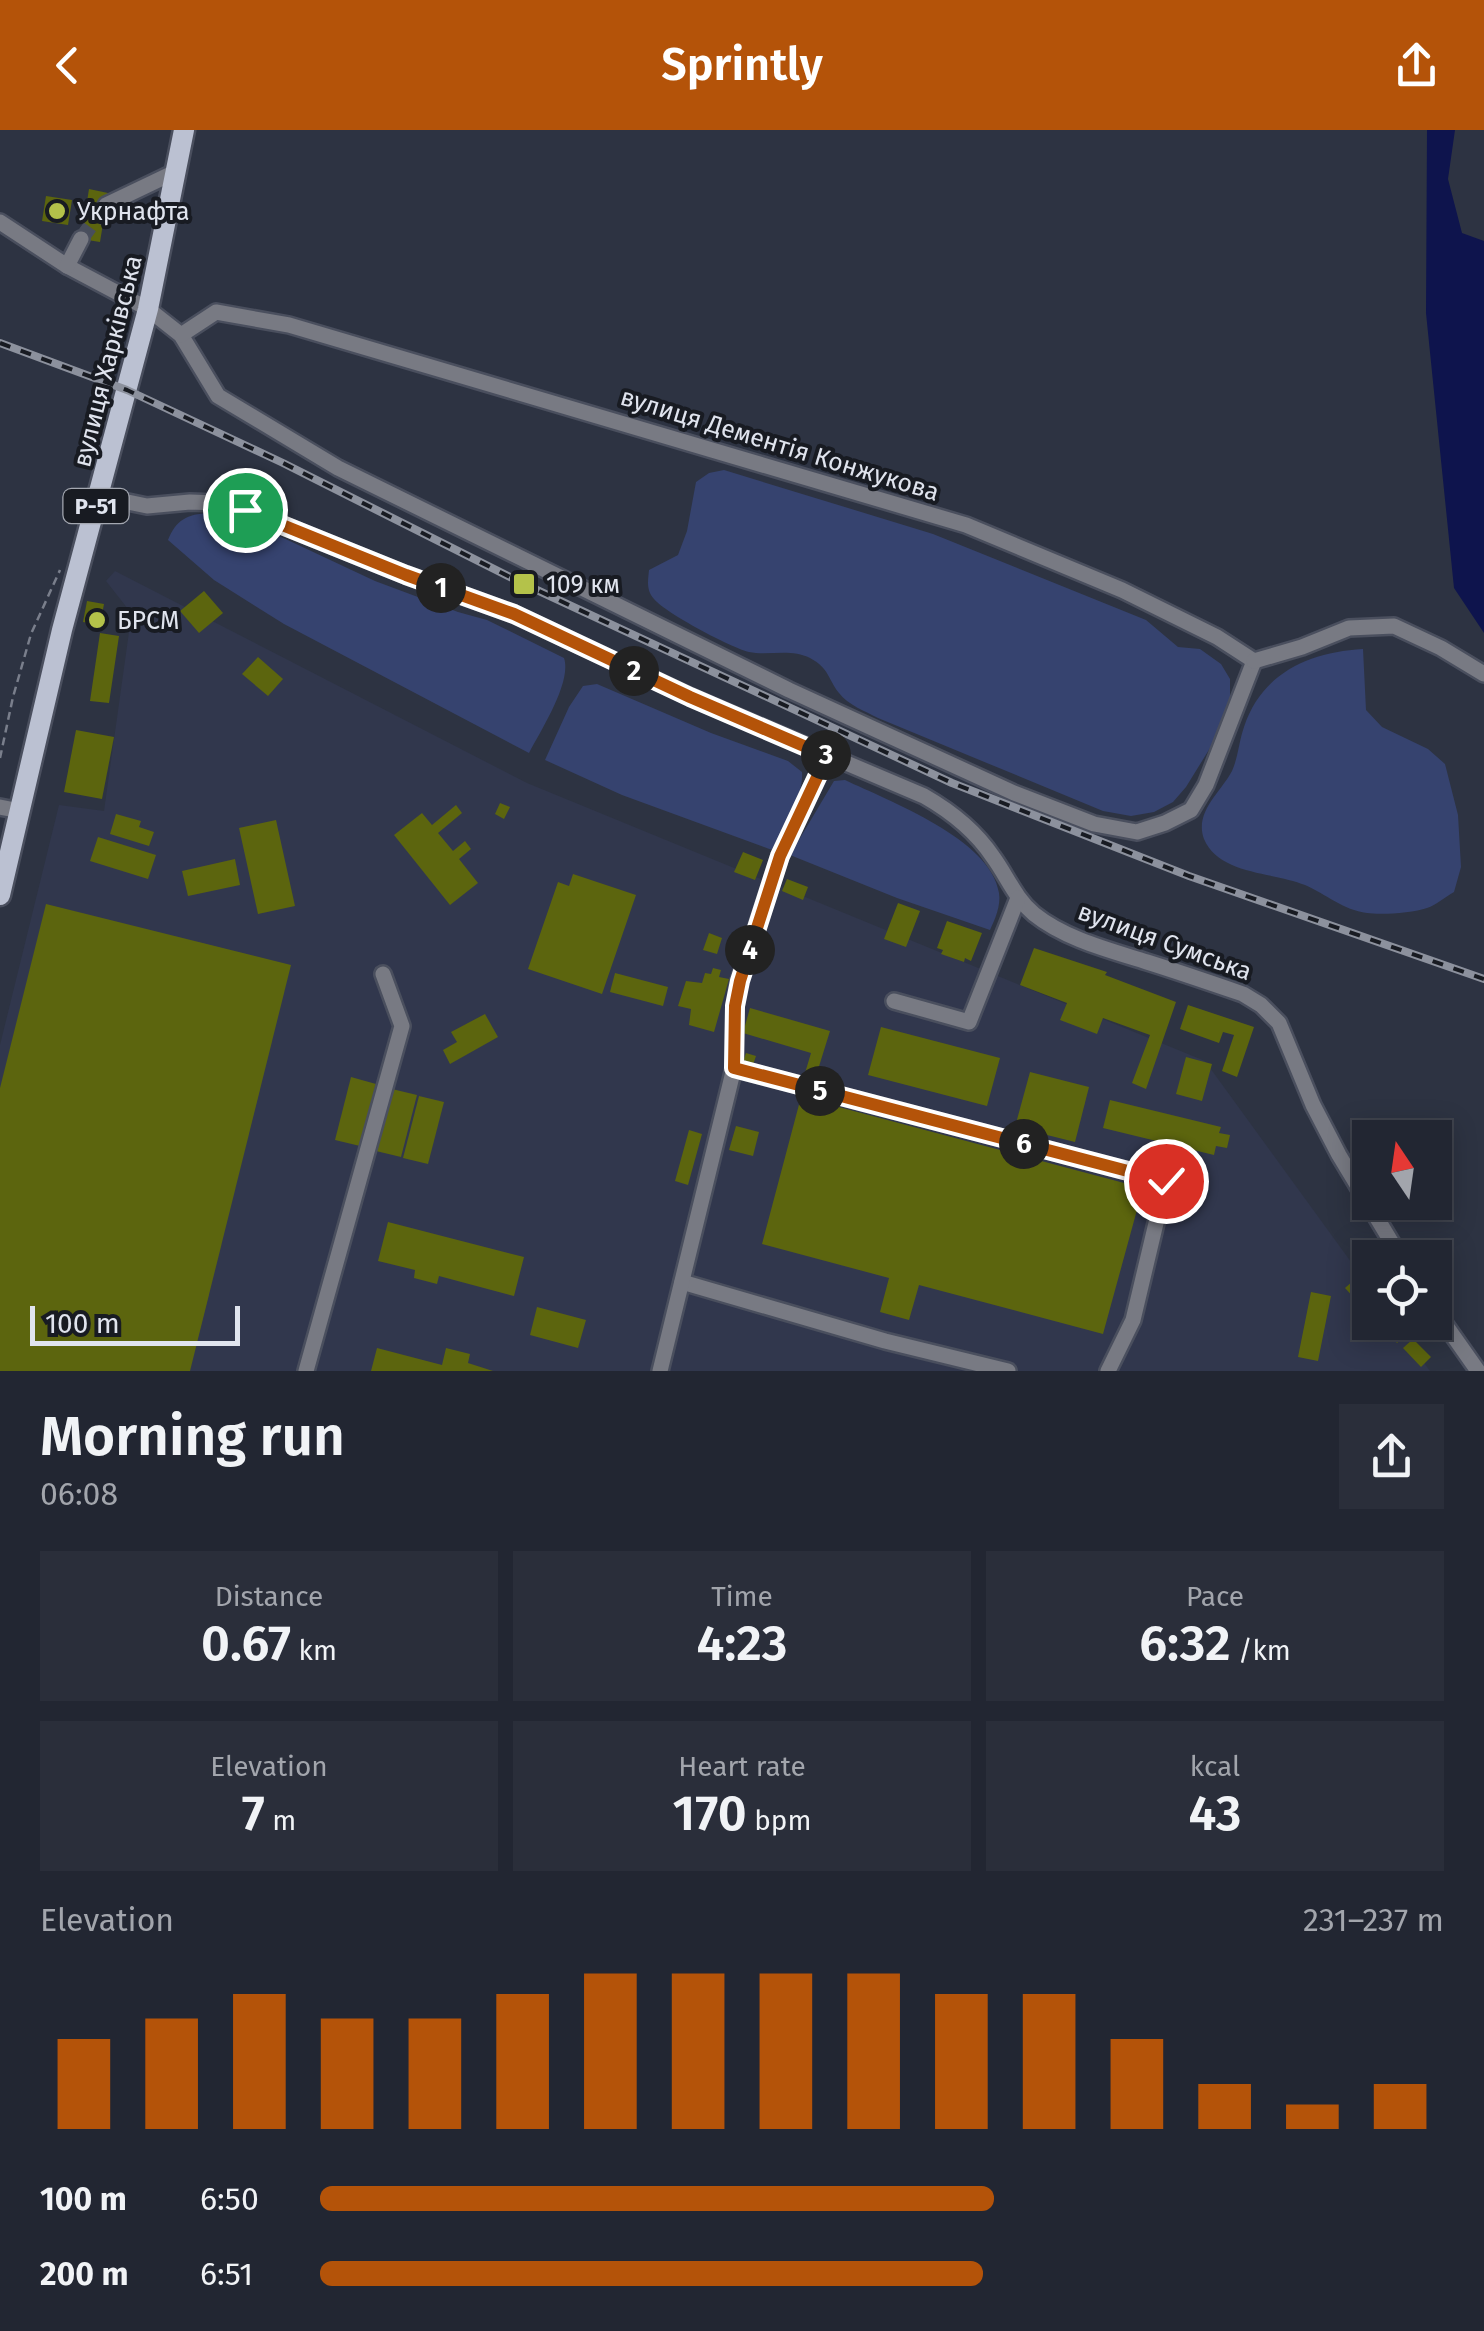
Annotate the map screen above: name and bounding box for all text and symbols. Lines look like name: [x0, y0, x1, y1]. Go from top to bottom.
icon: back: [40, 38, 95, 93]
text: Sprintly: [661, 38, 823, 92]
icon: share: [1389, 38, 1444, 93]
place label: Укрнафта: [77, 197, 190, 227]
marker: Укрнафта: [46, 200, 68, 222]
street label: вулиця Харківська: [67, 252, 149, 470]
street label: вулиця Дементія Конжукова: [617, 382, 943, 508]
pin: [203, 468, 288, 553]
icon: arrive: [218, 483, 273, 538]
road number: Р-51: [64, 489, 128, 523]
pin: 1: [416, 563, 466, 613]
place label: 109 км: [546, 570, 620, 600]
text: 1: [435, 571, 448, 604]
marker: 109 км: [511, 571, 537, 597]
place label: БРСМ: [117, 606, 179, 636]
marker: БРСМ: [86, 609, 108, 631]
pin: 2: [609, 646, 659, 696]
text: 2: [627, 654, 641, 687]
pin: 3: [801, 730, 851, 780]
text: 3: [819, 738, 833, 771]
street label: вулиця Сумська: [1074, 897, 1256, 987]
pin: 4: [725, 925, 775, 975]
text: 4: [742, 933, 758, 966]
pin: 5: [795, 1066, 845, 1116]
text: 5: [812, 1074, 828, 1107]
pin: 6: [999, 1119, 1049, 1169]
north arrow: [1352, 1120, 1452, 1220]
map controls: [1352, 1120, 1452, 1340]
text: 6: [1016, 1127, 1032, 1160]
pin: [1124, 1139, 1209, 1224]
icon: check: [1139, 1154, 1194, 1209]
button: locate: [1352, 1240, 1452, 1340]
scale bar: [30, 1301, 240, 1346]
text: 100 m: [45, 1307, 120, 1340]
text: Morning run: [40, 1404, 345, 1470]
button: share: [1339, 1404, 1444, 1509]
text: 06:08: [40, 1475, 118, 1513]
text: Distance: [215, 1580, 323, 1613]
text: Time: [711, 1580, 773, 1613]
text: Pace: [1186, 1580, 1244, 1613]
text: 0.67: [201, 1613, 291, 1673]
text: 4:23: [697, 1613, 787, 1673]
text: 6:32: [1139, 1613, 1231, 1673]
text: km: [291, 1634, 337, 1667]
text: /km: [1231, 1634, 1291, 1667]
text: Elevation: [210, 1750, 328, 1783]
text: Heart rate: [678, 1750, 806, 1783]
text: kcal: [1190, 1750, 1240, 1783]
text: 7: [242, 1783, 265, 1843]
text: 170: [673, 1783, 747, 1843]
text: 43: [1189, 1783, 1241, 1843]
text: m: [265, 1804, 296, 1837]
text: bpm: [747, 1804, 812, 1837]
text: Elevation: [40, 1901, 174, 1939]
text: 231–237 m: [1303, 1901, 1444, 1939]
text: 100 m: [40, 2180, 127, 2218]
text: 6:50: [200, 2180, 259, 2218]
text: 200 m: [40, 2255, 129, 2293]
text: 6:51: [200, 2255, 253, 2293]

